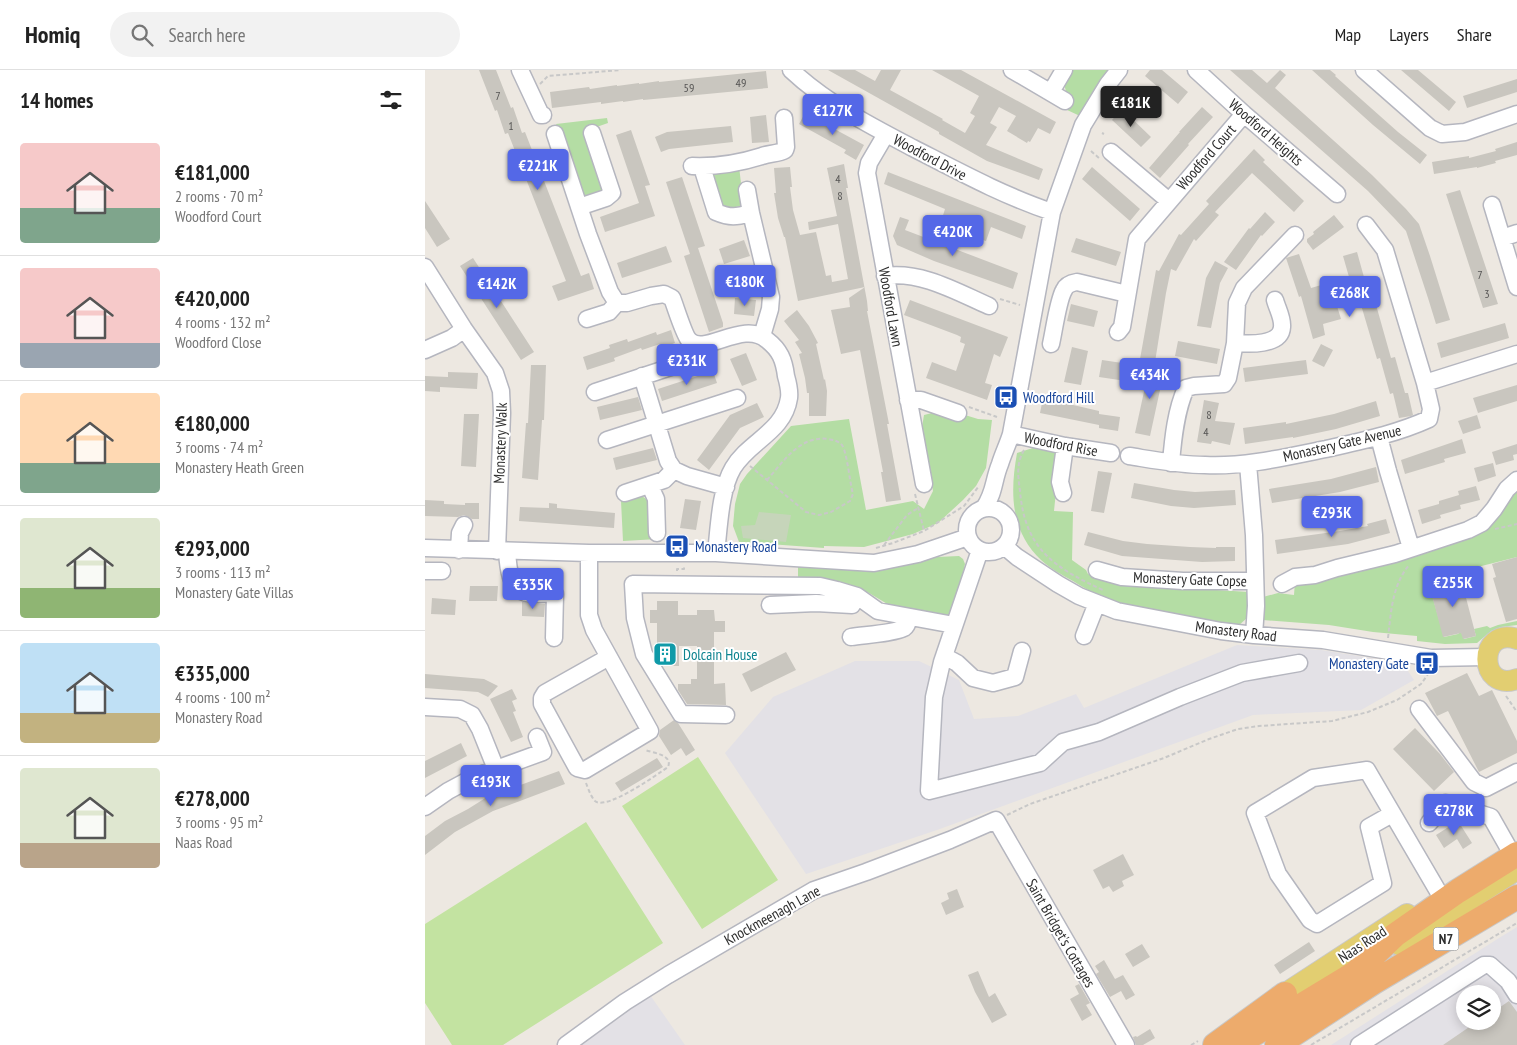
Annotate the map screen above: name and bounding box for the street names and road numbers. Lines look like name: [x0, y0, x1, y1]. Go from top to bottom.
street label: Woodford Heights: [1225, 94, 1307, 170]
street label: Woodford Court: [1172, 120, 1240, 194]
street label: Woodford Drive: [890, 130, 970, 184]
street label: Woodford Lawn: [875, 266, 907, 348]
street label: Monastery Walk: [489, 402, 511, 484]
street label: Monastery Gate Avenue: [1281, 420, 1403, 466]
street label: Woodford Rise: [1023, 428, 1099, 460]
street label: Monastery Gate Copse: [1133, 568, 1247, 590]
street label: Monastery Road: [1194, 617, 1278, 645]
street label: Saint Bridget's Cottages: [1022, 875, 1100, 991]
street label: Knockmeenagh Lane: [721, 881, 823, 949]
street label: Naas Road: [1334, 921, 1390, 967]
road number: N7: [1433, 928, 1459, 951]

